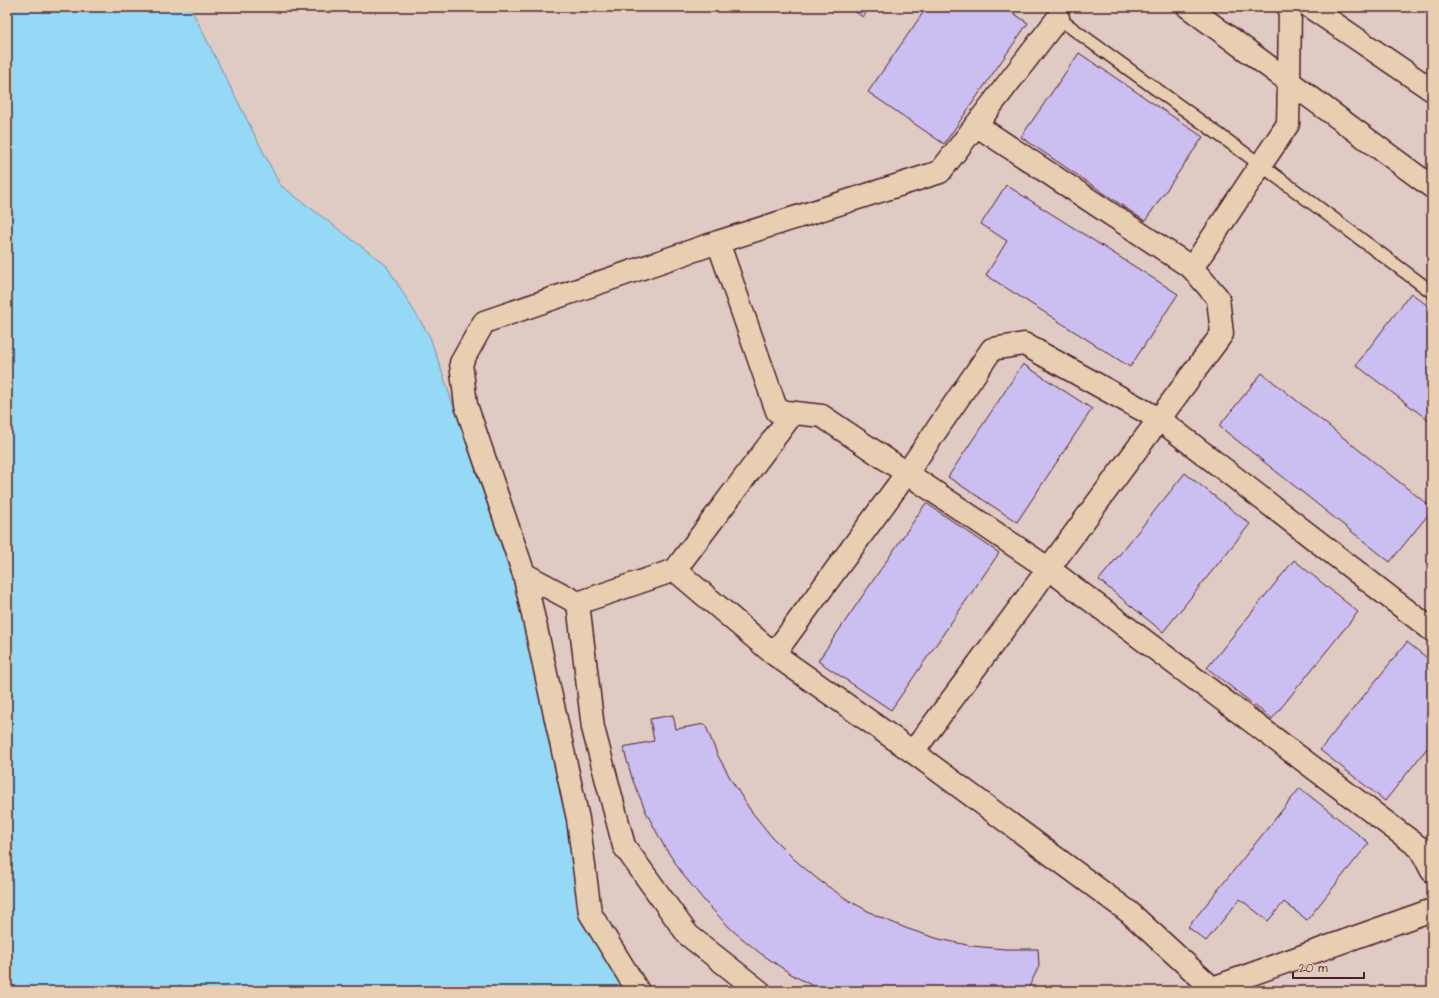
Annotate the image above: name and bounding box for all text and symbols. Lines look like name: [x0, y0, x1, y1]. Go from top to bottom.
scale bar: [1293, 954, 1364, 980]
text: 20 m: [1299, 960, 1328, 977]

